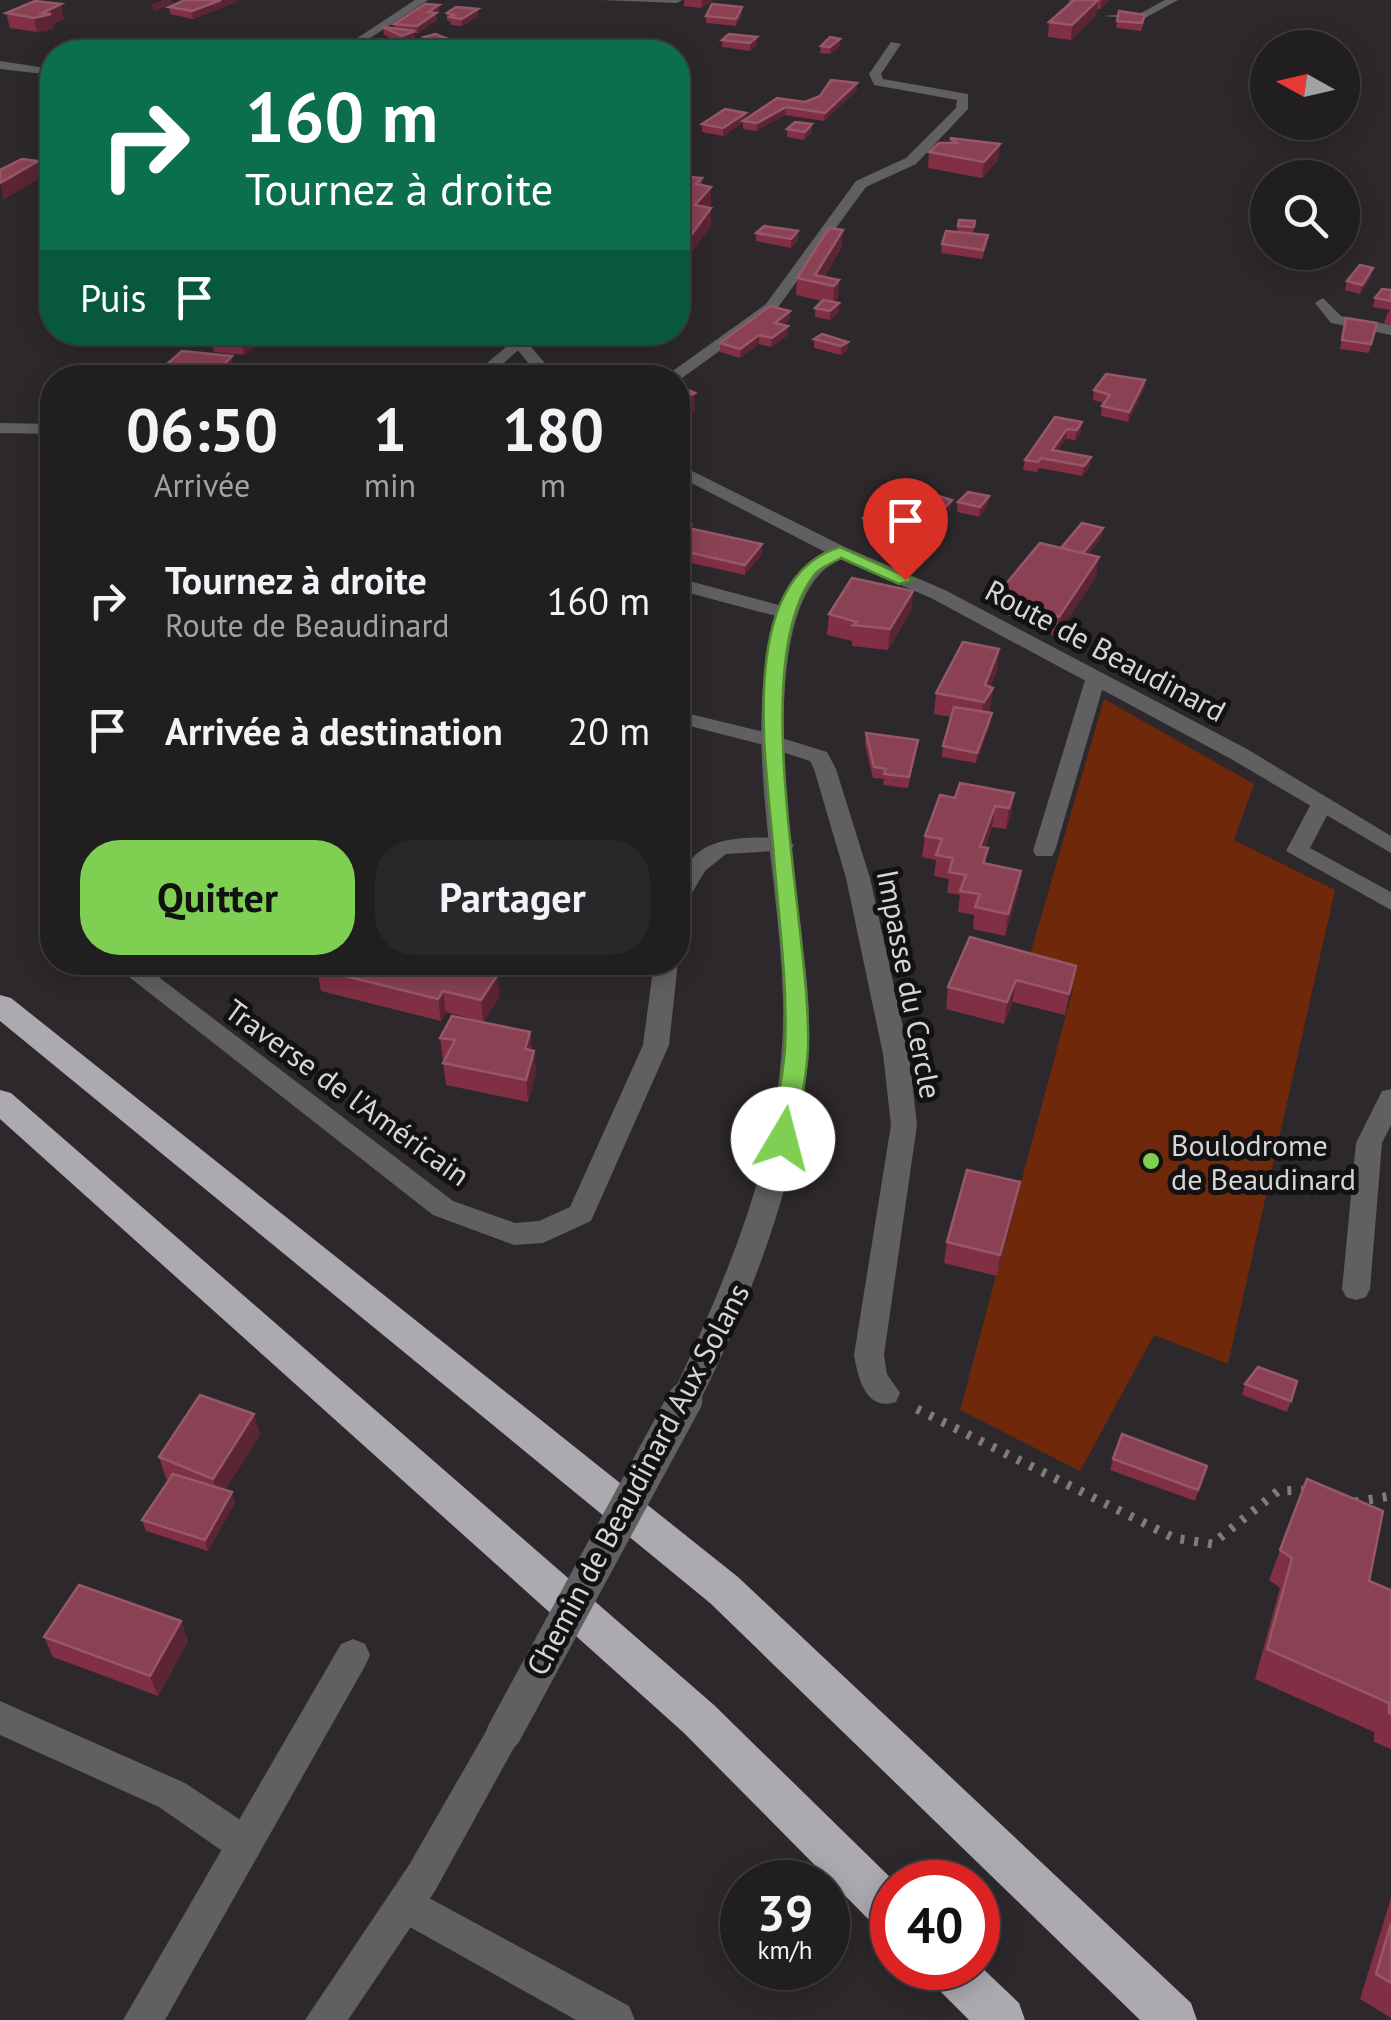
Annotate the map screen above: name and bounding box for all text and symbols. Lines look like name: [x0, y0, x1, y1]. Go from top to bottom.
north arrow: [1250, 30, 1360, 140]
map controls: [1250, 30, 1360, 270]
text: 160 m: [245, 71, 438, 161]
icon: right: [80, 80, 210, 210]
text: Tournez à droite: [245, 159, 553, 217]
button: search: [1250, 160, 1360, 270]
icon: arrive: [167, 270, 222, 325]
text: Puis: [80, 273, 147, 322]
text: 06:50: [126, 390, 278, 468]
text: 1: [373, 390, 407, 468]
text: 180: [502, 390, 604, 468]
text: Arrivée: [154, 464, 250, 506]
text: min: [364, 464, 416, 506]
text: m: [540, 464, 566, 506]
pin: [863, 478, 948, 581]
icon: arrive: [878, 493, 933, 548]
text: Tournez à droite: [165, 555, 427, 604]
street label: Route de Beaudinard: [979, 570, 1233, 730]
icon: right: [80, 573, 135, 628]
text: 160 m: [547, 576, 650, 625]
text: Route de Beaudinard: [165, 604, 450, 646]
icon: arrive: [80, 703, 135, 758]
text: Arrivée à destination: [165, 706, 503, 755]
text: 20 m: [568, 706, 650, 755]
button: Quitter: [80, 840, 355, 955]
button: Partager: [375, 840, 650, 955]
street label: Impasse du Cercle: [869, 866, 951, 1102]
street label: Traverse de l'Américain: [218, 990, 478, 1194]
position arrow: [731, 1087, 835, 1191]
place label: Boulodrome de Beaudinard: [1171, 1125, 1356, 1198]
marker: Boulodrome de Beaudinard: [1140, 1150, 1162, 1172]
street label: Chemin de Beaudinard Aux Solans: [517, 1276, 757, 1682]
speed limit sign: 40: [870, 1860, 1000, 1990]
text: 39: [757, 1880, 813, 1945]
text: km/h: [758, 1934, 812, 1966]

